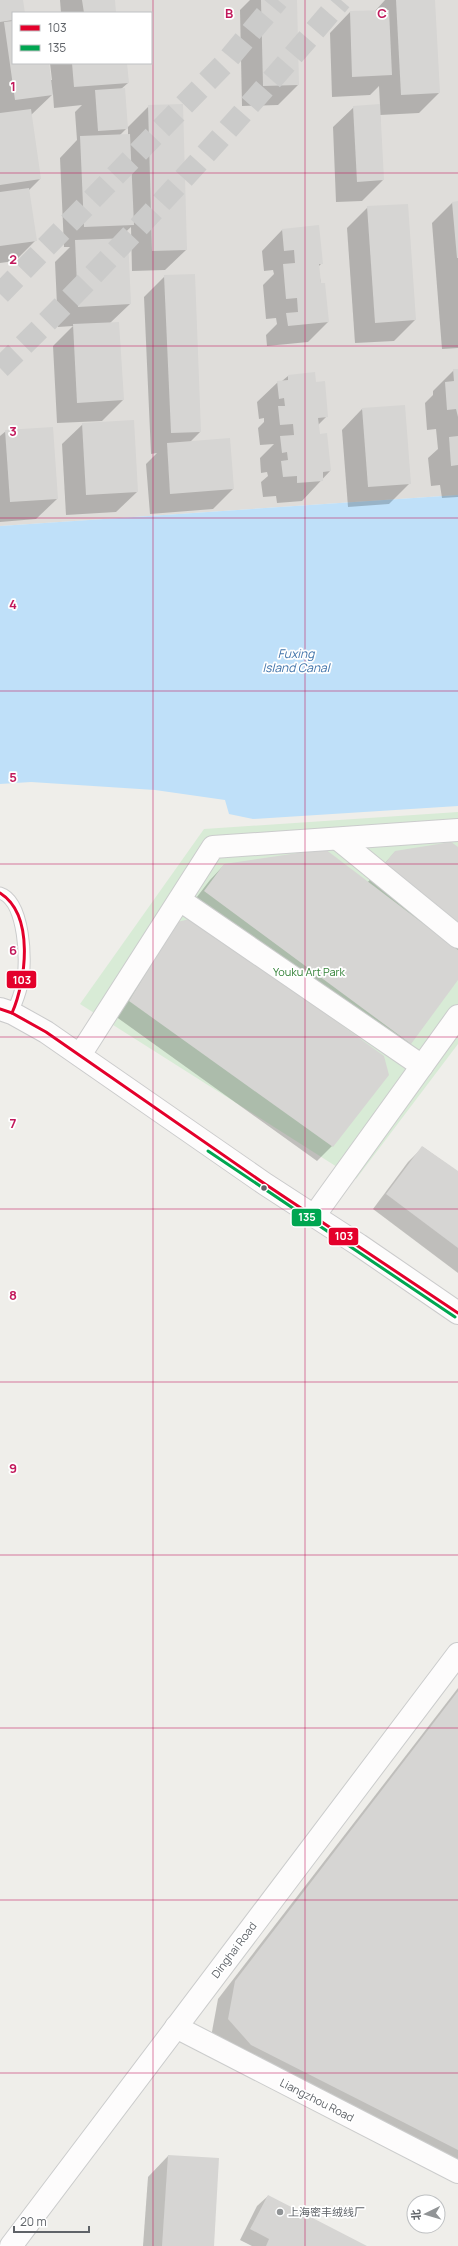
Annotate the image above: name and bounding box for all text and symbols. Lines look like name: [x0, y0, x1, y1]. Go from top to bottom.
text: B: [225, 4, 233, 22]
text: C: [377, 4, 387, 22]
legend: [12, 12, 152, 64]
text: 103: [48, 19, 67, 36]
text: 135: [48, 39, 66, 56]
text: 1: [10, 77, 16, 95]
text: 2: [9, 250, 17, 268]
text: 3: [9, 422, 17, 440]
text: 4: [9, 595, 17, 613]
water label: Fuxing Island Canal: [262, 645, 332, 676]
text: 5: [9, 768, 17, 786]
text: 6: [9, 941, 17, 959]
park label: Youku Art Park: [273, 964, 346, 979]
line badge: 103: [6, 970, 37, 989]
text: 103: [13, 972, 31, 987]
text: 7: [10, 1114, 17, 1132]
unlabelled marker: [259, 1183, 269, 1193]
line badge: 135: [291, 1208, 322, 1227]
text: 135: [298, 1209, 316, 1224]
line badge: 103: [328, 1227, 359, 1246]
text: 103: [335, 1228, 353, 1243]
text: 8: [9, 1286, 17, 1304]
text: 9: [9, 1459, 17, 1477]
street label: Dinghai Road: [208, 1919, 260, 1981]
street label: Liangzhou Road: [278, 2074, 357, 2125]
north arrow: [406, 2194, 446, 2234]
place label: 上海密丰绒线厂: [288, 2204, 365, 2219]
marker: 上海密丰绒线厂: [275, 2207, 285, 2217]
scale bar: [14, 2208, 89, 2234]
text: 北: [408, 2209, 423, 2221]
text: 20 m: [20, 2213, 47, 2230]

